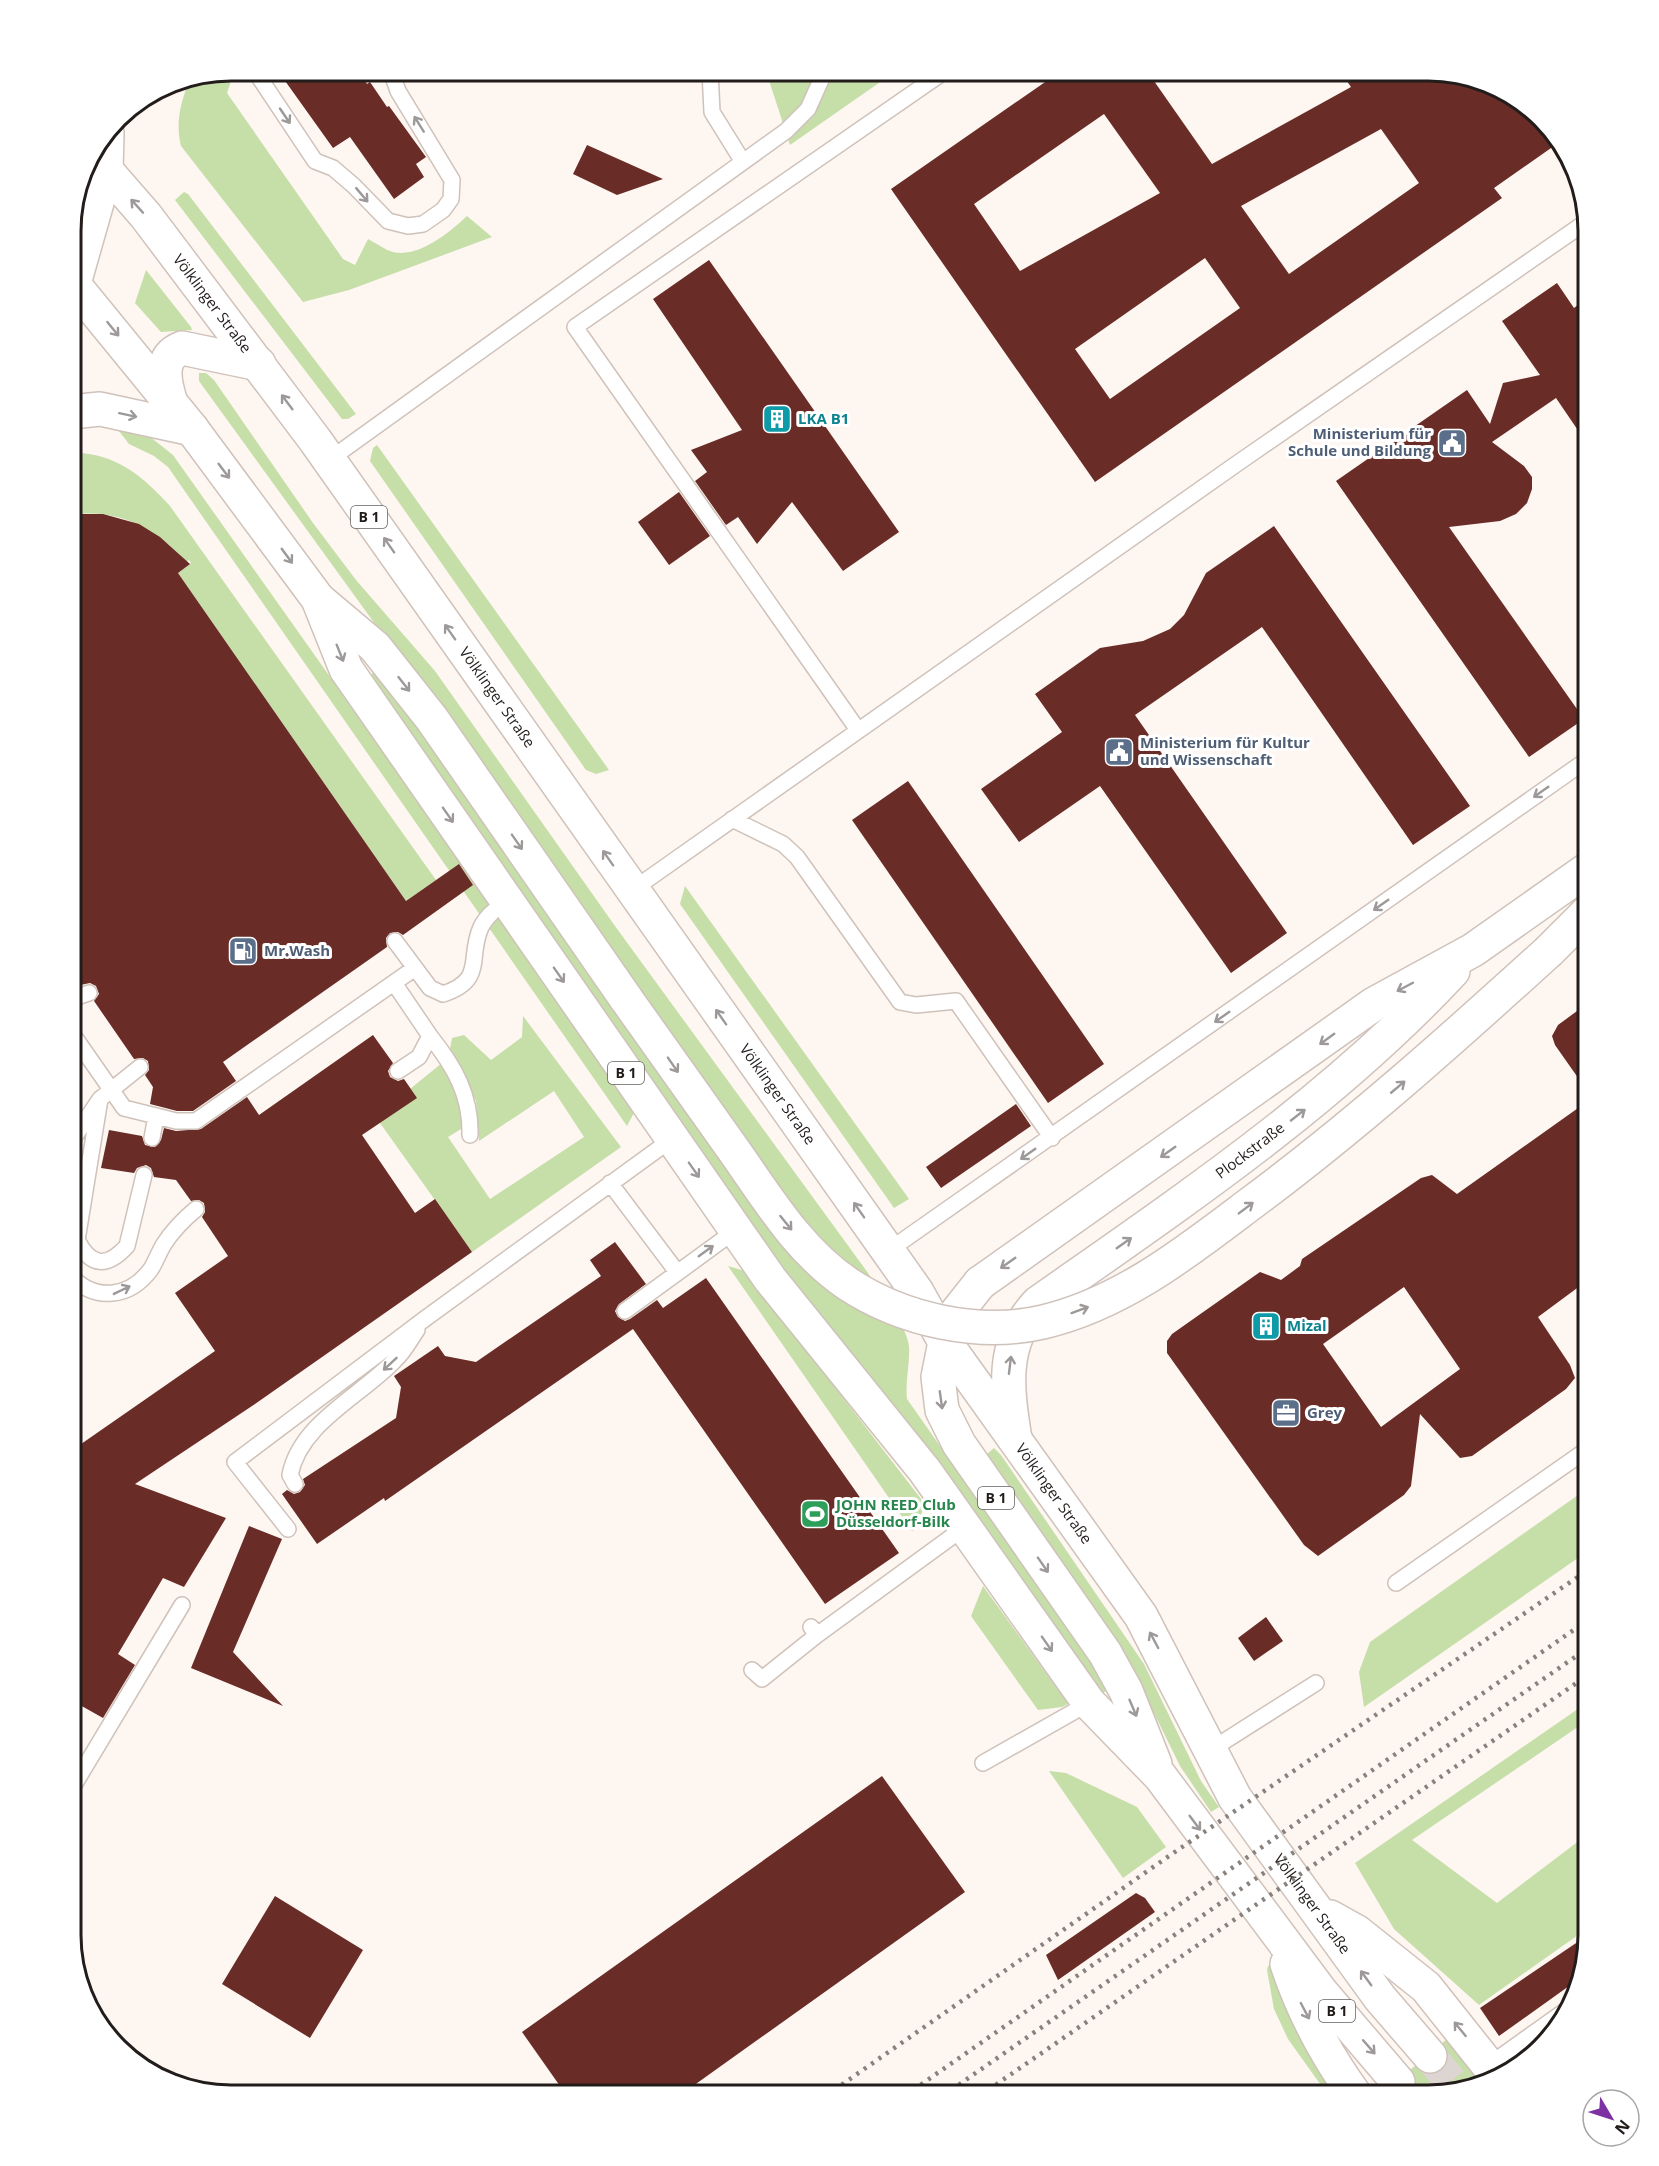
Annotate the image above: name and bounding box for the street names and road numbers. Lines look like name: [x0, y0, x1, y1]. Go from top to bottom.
street label: Völklinger Straße: [169, 250, 257, 357]
road number: B 1: [351, 506, 387, 528]
street label: Völklinger Straße: [455, 642, 540, 751]
street label: Völklinger Straße: [736, 1039, 821, 1148]
road number: B 1: [608, 1062, 644, 1084]
street label: Plockstraße: [1211, 1117, 1288, 1183]
street label: Völklinger Straße: [1012, 1439, 1097, 1547]
road number: B 1: [978, 1487, 1014, 1509]
street label: Völklinger Straße: [1270, 1849, 1356, 1957]
road number: B 1: [1319, 2000, 1355, 2022]

